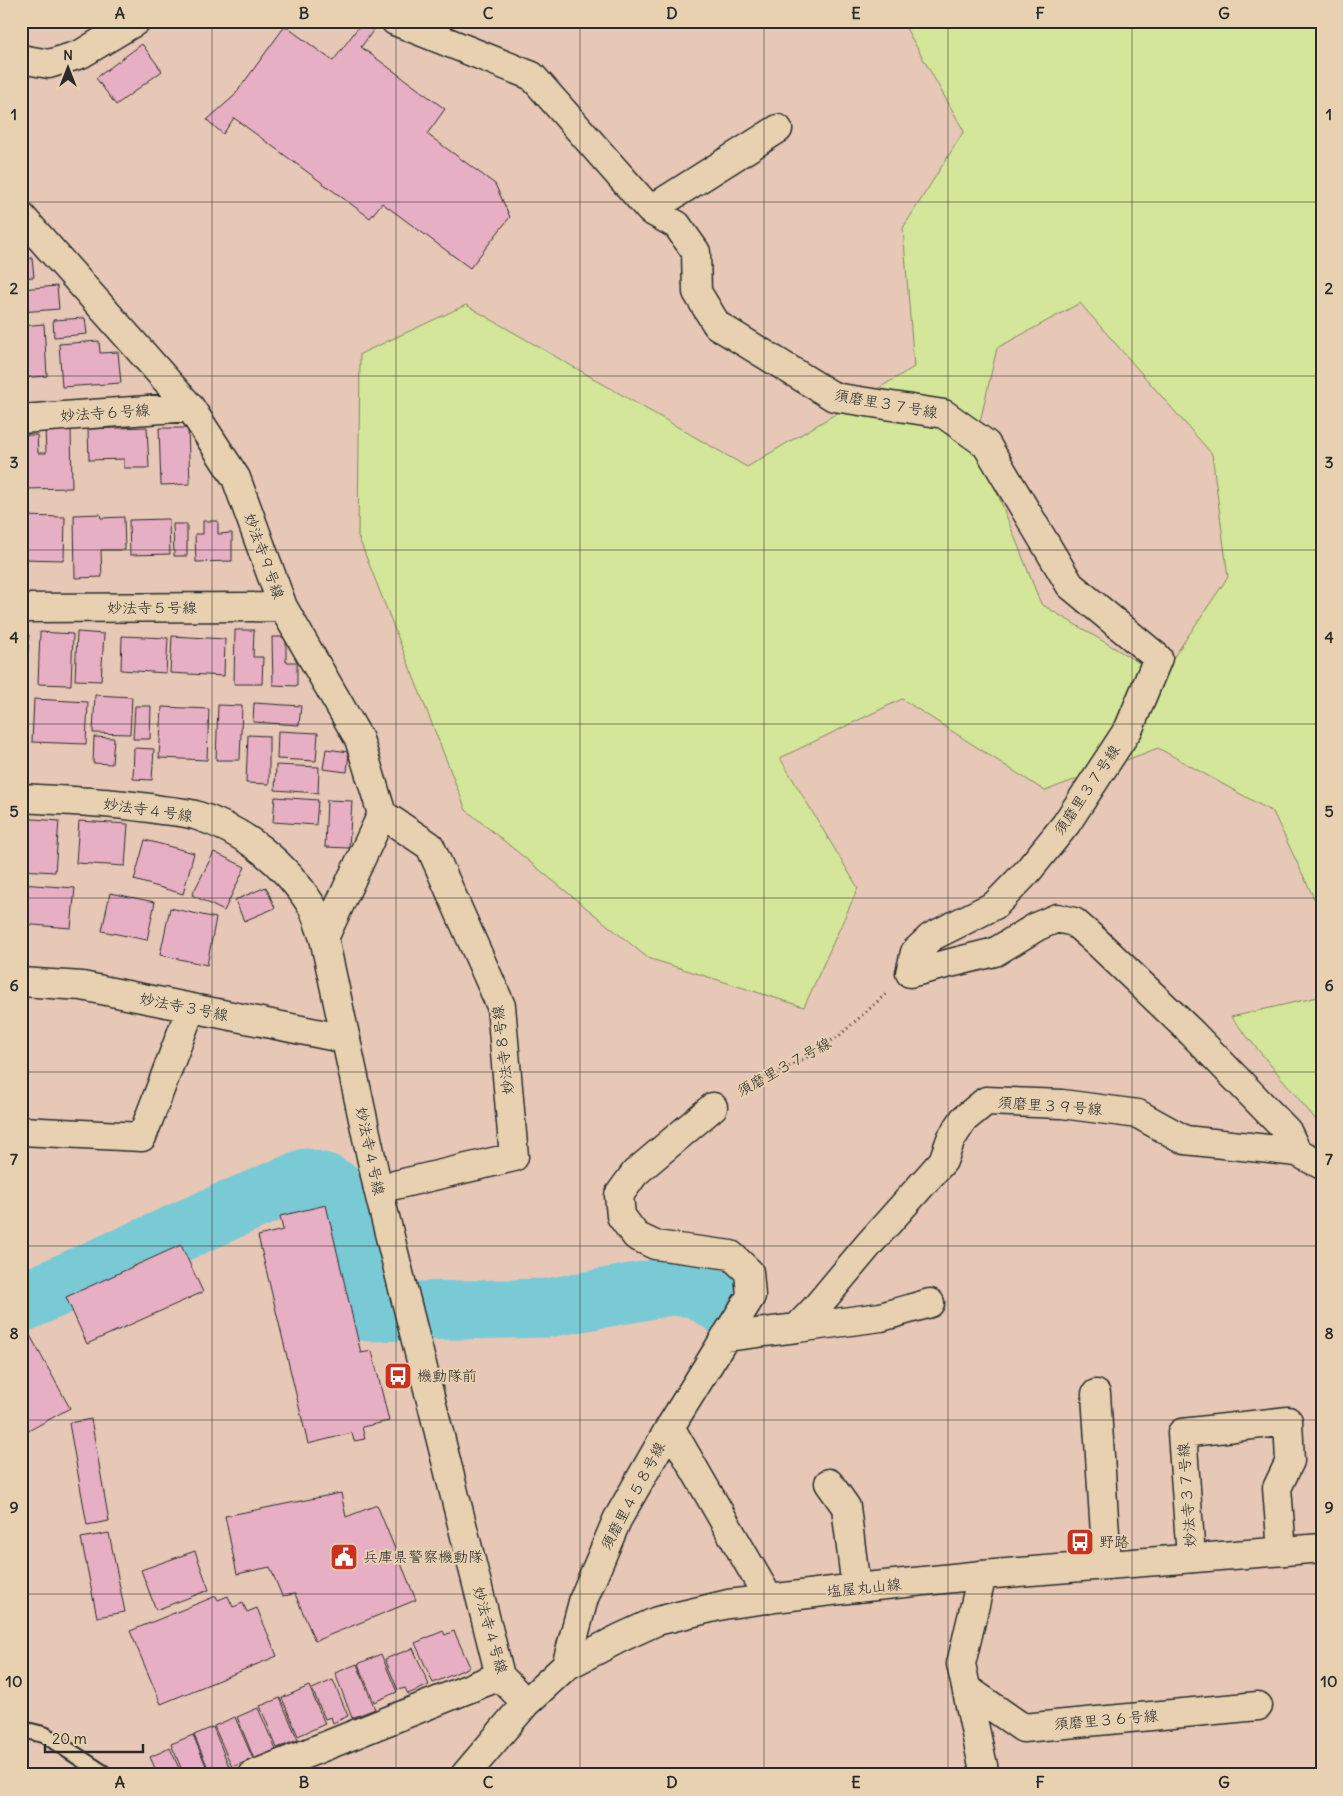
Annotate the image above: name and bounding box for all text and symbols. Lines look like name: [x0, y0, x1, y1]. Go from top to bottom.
text: A: [115, 3, 125, 23]
text: B: [299, 3, 310, 23]
text: C: [483, 3, 494, 23]
text: D: [666, 3, 678, 23]
text: E: [851, 3, 861, 23]
text: F: [1035, 3, 1045, 23]
text: G: [1218, 3, 1230, 23]
north arrow: [42, 42, 92, 92]
text: N: [63, 46, 73, 64]
text: 1: [11, 104, 17, 124]
text: 1: [1326, 104, 1332, 124]
text: 2: [10, 278, 19, 298]
text: 2: [1325, 278, 1334, 298]
street label: 須磨里３７号線: [833, 385, 939, 422]
street label: 妙法寺６号線: [59, 400, 151, 425]
text: 3: [9, 452, 19, 472]
text: 3: [1324, 452, 1334, 472]
street label: 妙法寺９号線: [240, 510, 289, 601]
street label: 妙法寺５号線: [107, 598, 197, 617]
text: 4: [9, 627, 19, 647]
text: 4: [1324, 627, 1334, 647]
street label: 須磨里３７号線: [1049, 741, 1124, 839]
street label: 妙法寺４号線: [102, 794, 194, 825]
text: 5: [9, 801, 19, 821]
text: 5: [1324, 801, 1334, 821]
text: 6: [9, 975, 19, 995]
text: 6: [1324, 975, 1334, 995]
street label: 妙法寺３号線: [138, 989, 230, 1024]
street label: 妙法寺８号線: [488, 1004, 517, 1096]
street label: 須磨里３７号線: [733, 1033, 834, 1100]
street label: 須磨里３９号線: [997, 1092, 1103, 1119]
street label: 妙法寺４号線: [352, 1105, 389, 1197]
text: 7: [10, 1149, 18, 1169]
text: 7: [1325, 1149, 1333, 1169]
text: 8: [9, 1323, 19, 1343]
text: 8: [1324, 1323, 1334, 1343]
bus stop icon: 機動隊前: [383, 1361, 413, 1391]
place label: 機動隊前: [417, 1366, 477, 1385]
street label: 須磨里４５８号線: [596, 1438, 669, 1553]
street label: 妙法寺３７号線: [1173, 1442, 1200, 1548]
text: 9: [9, 1497, 19, 1517]
text: 9: [1324, 1497, 1334, 1517]
bus stop icon: 野路: [1065, 1527, 1095, 1557]
place label: 野路: [1099, 1532, 1129, 1551]
public building icon: 兵庫県警察機動隊: [329, 1542, 359, 1572]
place label: 兵庫県警察機動隊: [363, 1547, 483, 1566]
street label: 塩屋丸山線: [826, 1574, 902, 1601]
street label: 妙法寺４号線: [469, 1584, 512, 1676]
text: 10: [6, 1671, 22, 1691]
text: 10: [1321, 1671, 1337, 1691]
street label: 須磨里３６号線: [1053, 1705, 1159, 1734]
scale bar: [45, 1721, 142, 1753]
text: 20 m: [52, 1729, 87, 1748]
text: A: [115, 1772, 125, 1792]
text: B: [299, 1772, 310, 1792]
text: C: [483, 1772, 494, 1792]
text: D: [666, 1772, 678, 1792]
text: E: [851, 1772, 861, 1792]
text: F: [1035, 1772, 1045, 1792]
text: G: [1218, 1772, 1230, 1792]

